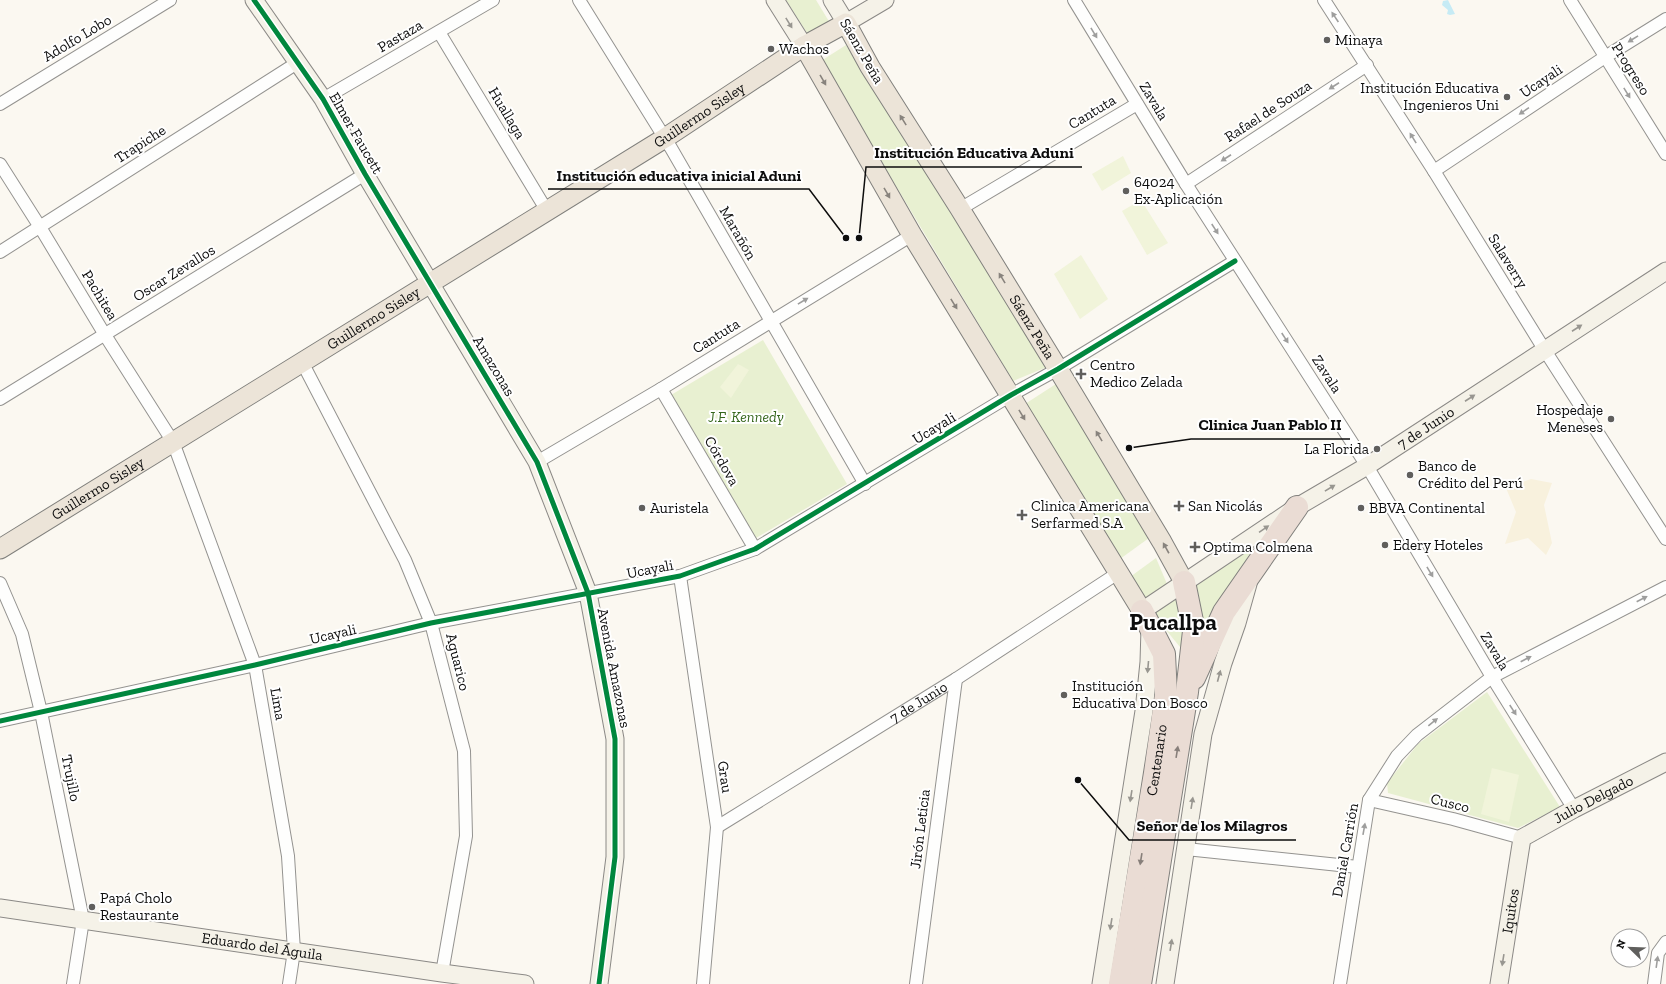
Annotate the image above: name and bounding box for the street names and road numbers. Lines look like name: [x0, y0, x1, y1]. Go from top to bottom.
street label: Adolfo Lobo: [39, 10, 115, 65]
street label: Sáenz Peña: [836, 15, 888, 87]
street label: Pastaza: [374, 16, 426, 56]
street label: Progreso: [1608, 39, 1654, 99]
street label: Ucayali: [1516, 60, 1566, 102]
street label: Rafael de Souza: [1221, 76, 1315, 146]
street label: Guillermo Sisley: [650, 78, 749, 152]
street label: Zavala: [1136, 78, 1172, 124]
street label: Huallaga: [485, 84, 529, 142]
street label: Elmer Faucett: [325, 89, 387, 177]
street label: Cantuta: [1065, 91, 1119, 133]
street label: Trapiche: [111, 121, 169, 167]
street label: Marañón: [716, 203, 761, 263]
street label: Salaverry: [1484, 230, 1532, 292]
street label: Oscar Zevallos: [129, 241, 219, 305]
street label: Pachitea: [78, 267, 122, 323]
street label: Guillermo Sisley: [324, 283, 423, 354]
street label: Sáenz Peña: [1006, 291, 1059, 363]
street label: Cantuta: [689, 315, 743, 357]
street label: Amazonas: [469, 333, 519, 399]
street label: Zavala: [1308, 352, 1346, 396]
street label: 7 de Junio: [1394, 402, 1458, 453]
street label: Ucayali: [909, 408, 959, 448]
street label: Córdova: [701, 433, 743, 489]
street label: Guillermo Sisley: [48, 453, 148, 524]
street label: Ucayali: [625, 556, 675, 582]
street label: Avenida Amazonas: [594, 607, 634, 729]
street label: Ucayali: [308, 620, 358, 648]
street label: Zavala: [1477, 628, 1513, 674]
street label: Aguarico: [442, 631, 474, 693]
street label: 7 de Junio: [886, 677, 951, 727]
street label: Lima: [266, 686, 290, 722]
street label: Centenario: [1142, 723, 1171, 797]
street label: Trujillo: [58, 753, 84, 803]
street label: Grau: [714, 760, 736, 795]
street label: Julio Delgado: [1550, 771, 1637, 828]
street label: Jirón Leticia: [906, 788, 934, 870]
street label: Cusco: [1429, 790, 1472, 817]
street label: Daniel Carrión: [1328, 801, 1362, 898]
street label: Iquitos: [1498, 887, 1523, 935]
street label: Eduardo del Águila: [200, 929, 324, 964]

